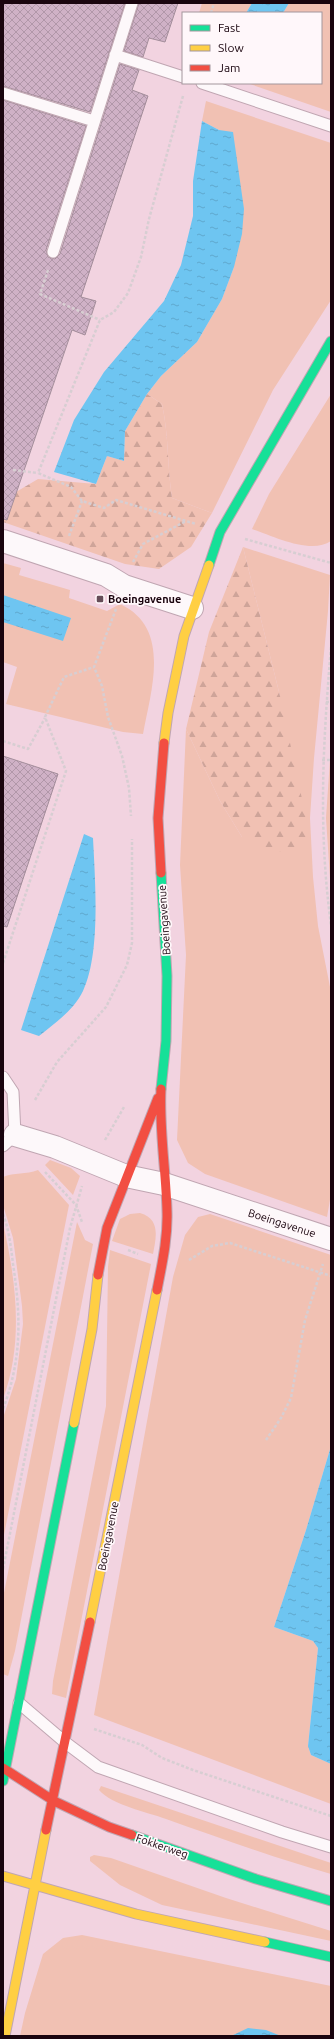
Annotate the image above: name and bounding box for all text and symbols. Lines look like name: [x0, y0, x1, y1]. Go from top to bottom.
legend: [182, 12, 322, 84]
text: Fast: [218, 21, 240, 34]
text: Slow: [218, 41, 244, 54]
text: Jam: [218, 61, 240, 74]
place label: Boeingavenue: [108, 593, 181, 605]
marker: Boeingavenue: [95, 594, 105, 604]
street label: Boeingavenue: [156, 884, 172, 956]
street label: Boeingavenue: [247, 1206, 317, 1240]
street label: Boeingavenue: [95, 1500, 121, 1572]
street label: Fokkerweg: [134, 1831, 190, 1861]

